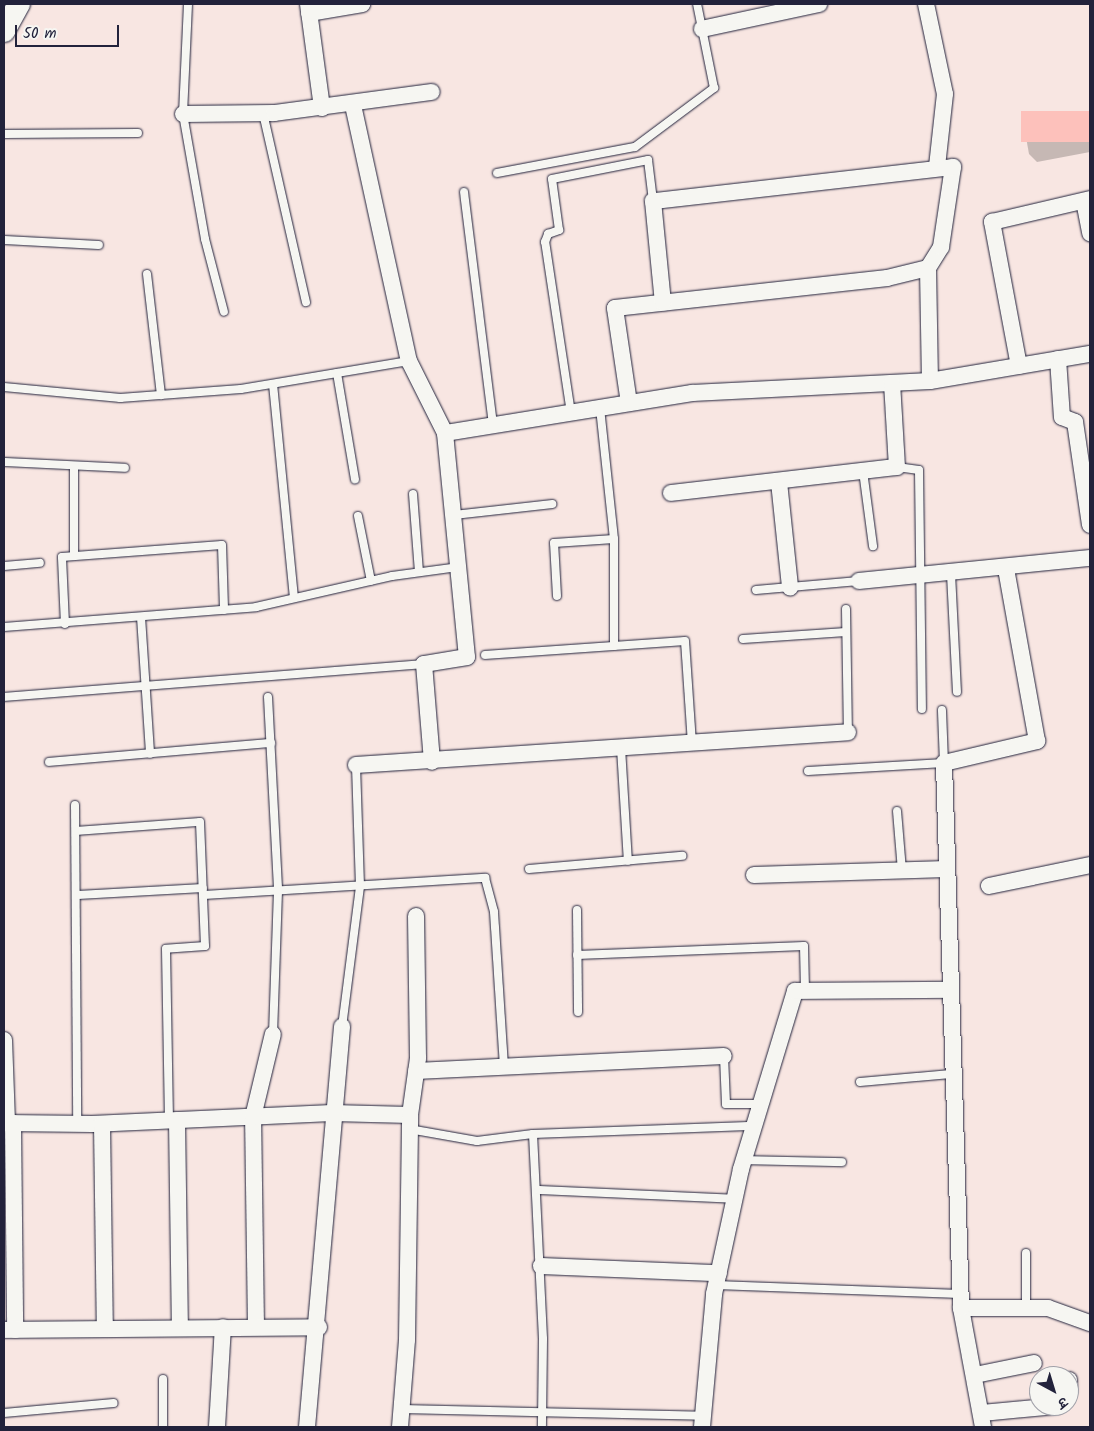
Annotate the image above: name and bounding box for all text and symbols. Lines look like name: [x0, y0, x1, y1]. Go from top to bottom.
scale bar: [18, 15, 121, 47]
text: 50 m: [23, 22, 57, 46]
north arrow: [1029, 1366, 1079, 1416]
text: उ: [1052, 1391, 1073, 1413]

